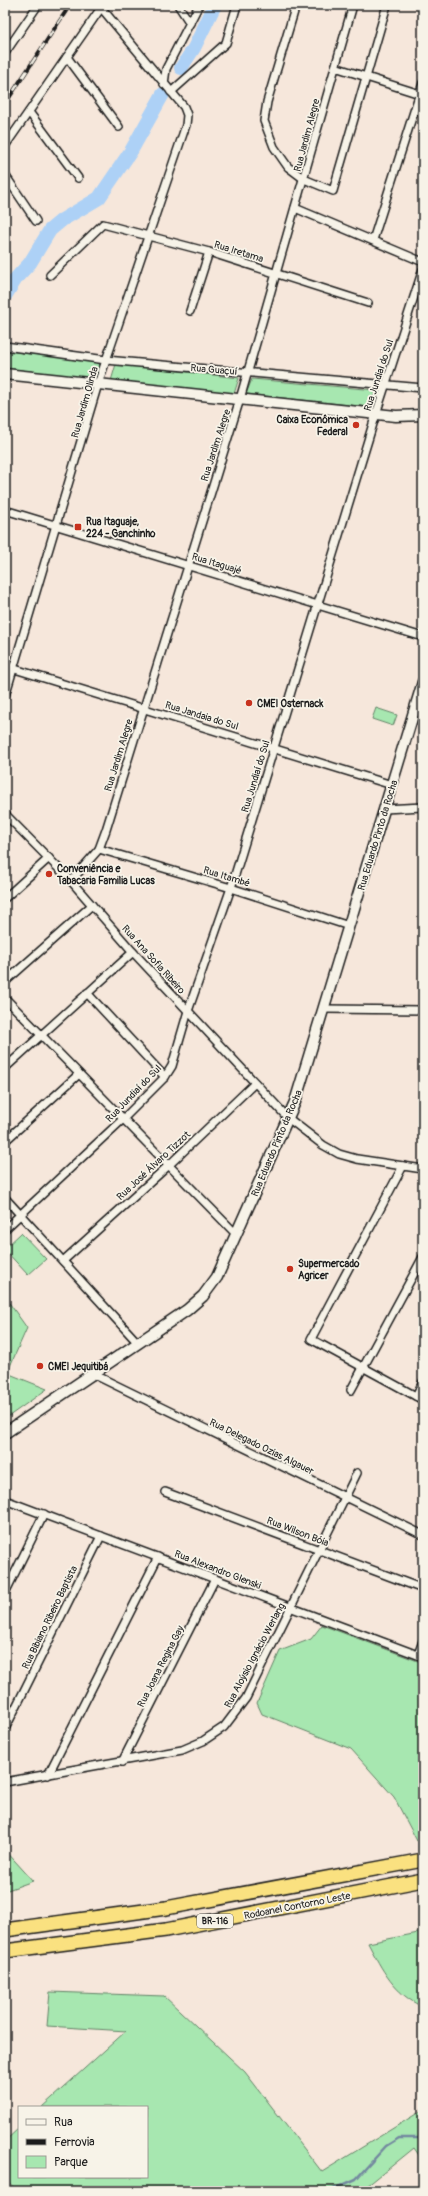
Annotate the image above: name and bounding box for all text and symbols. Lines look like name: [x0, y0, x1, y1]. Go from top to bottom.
street label: Rua Jardim Alegre: [291, 97, 322, 173]
street label: Rua Iretama: [213, 239, 265, 265]
street label: Rua Jundiaí do Sul: [362, 338, 396, 413]
street label: Rua Guaçuí: [190, 362, 238, 378]
street label: Rua Jardim Olinda: [69, 365, 101, 439]
street label: Rua Jardim Alegre: [199, 408, 233, 483]
place label: Caixa Econômica Federal: [277, 414, 348, 438]
marker: Caixa Econômica Federal: [351, 420, 361, 430]
place label: Rua Itaguaje, 224 - Ganchinho: [86, 516, 156, 540]
marker: Rua Itaguaje, 224 - Ganchinho: [73, 522, 83, 532]
street label: Rua Itaguajé: [190, 551, 243, 577]
marker: CMEI Osternack: [244, 698, 254, 708]
place label: CMEI Osternack: [257, 698, 324, 710]
street label: Rua Jandaia do Sul: [164, 699, 240, 733]
street label: Rua Jardim Alegre: [102, 718, 136, 793]
street label: Rua Jundiaí do Sul: [239, 739, 273, 814]
street label: Rua Eduardo Pinto da Rocha: [355, 778, 401, 892]
place label: Conveniência e Tabacaria Familia Lucas: [56, 863, 155, 887]
street label: Rua Itambé: [202, 864, 252, 890]
marker: Conveniência e Tabacaria Familia Lucas: [44, 869, 54, 879]
street label: Rua Ana Sofia Ribeiro: [119, 923, 188, 997]
street label: Rua Jundiaí do Sul: [103, 1063, 164, 1125]
street label: Rua Eduardo Pinto da Rocha: [249, 1088, 305, 1199]
street label: Rua José Álvaro Tizzot: [114, 1127, 194, 1203]
place label: Supermercado Agricer: [298, 1258, 360, 1282]
marker: Supermercado Agricer: [285, 1264, 295, 1274]
marker: CMEI Jequitibá: [35, 1361, 45, 1371]
place label: CMEI Jequitibá: [48, 1361, 108, 1373]
street label: Rua Delegado Ozias Algauer: [207, 1416, 316, 1478]
street label: Rua Wilson Bóia: [265, 1515, 331, 1549]
street label: Rua Alexandro Glenski: [173, 1548, 263, 1592]
street label: Rua Bibiano Ribeiro Baptista: [20, 1563, 80, 1671]
street label: Rua Aloýsio Ignácio Werlang: [222, 1601, 288, 1710]
street label: Rua Joana Regina Gay: [135, 1623, 187, 1709]
street label: Rodoanel Contorno Leste: [243, 1890, 351, 1922]
road number: BR-116: [197, 1914, 233, 1928]
legend: [18, 2106, 148, 2178]
text: Rua: [54, 2115, 73, 2130]
text: Ferrovia: [54, 2135, 95, 2150]
text: Parque: [54, 2155, 88, 2170]

